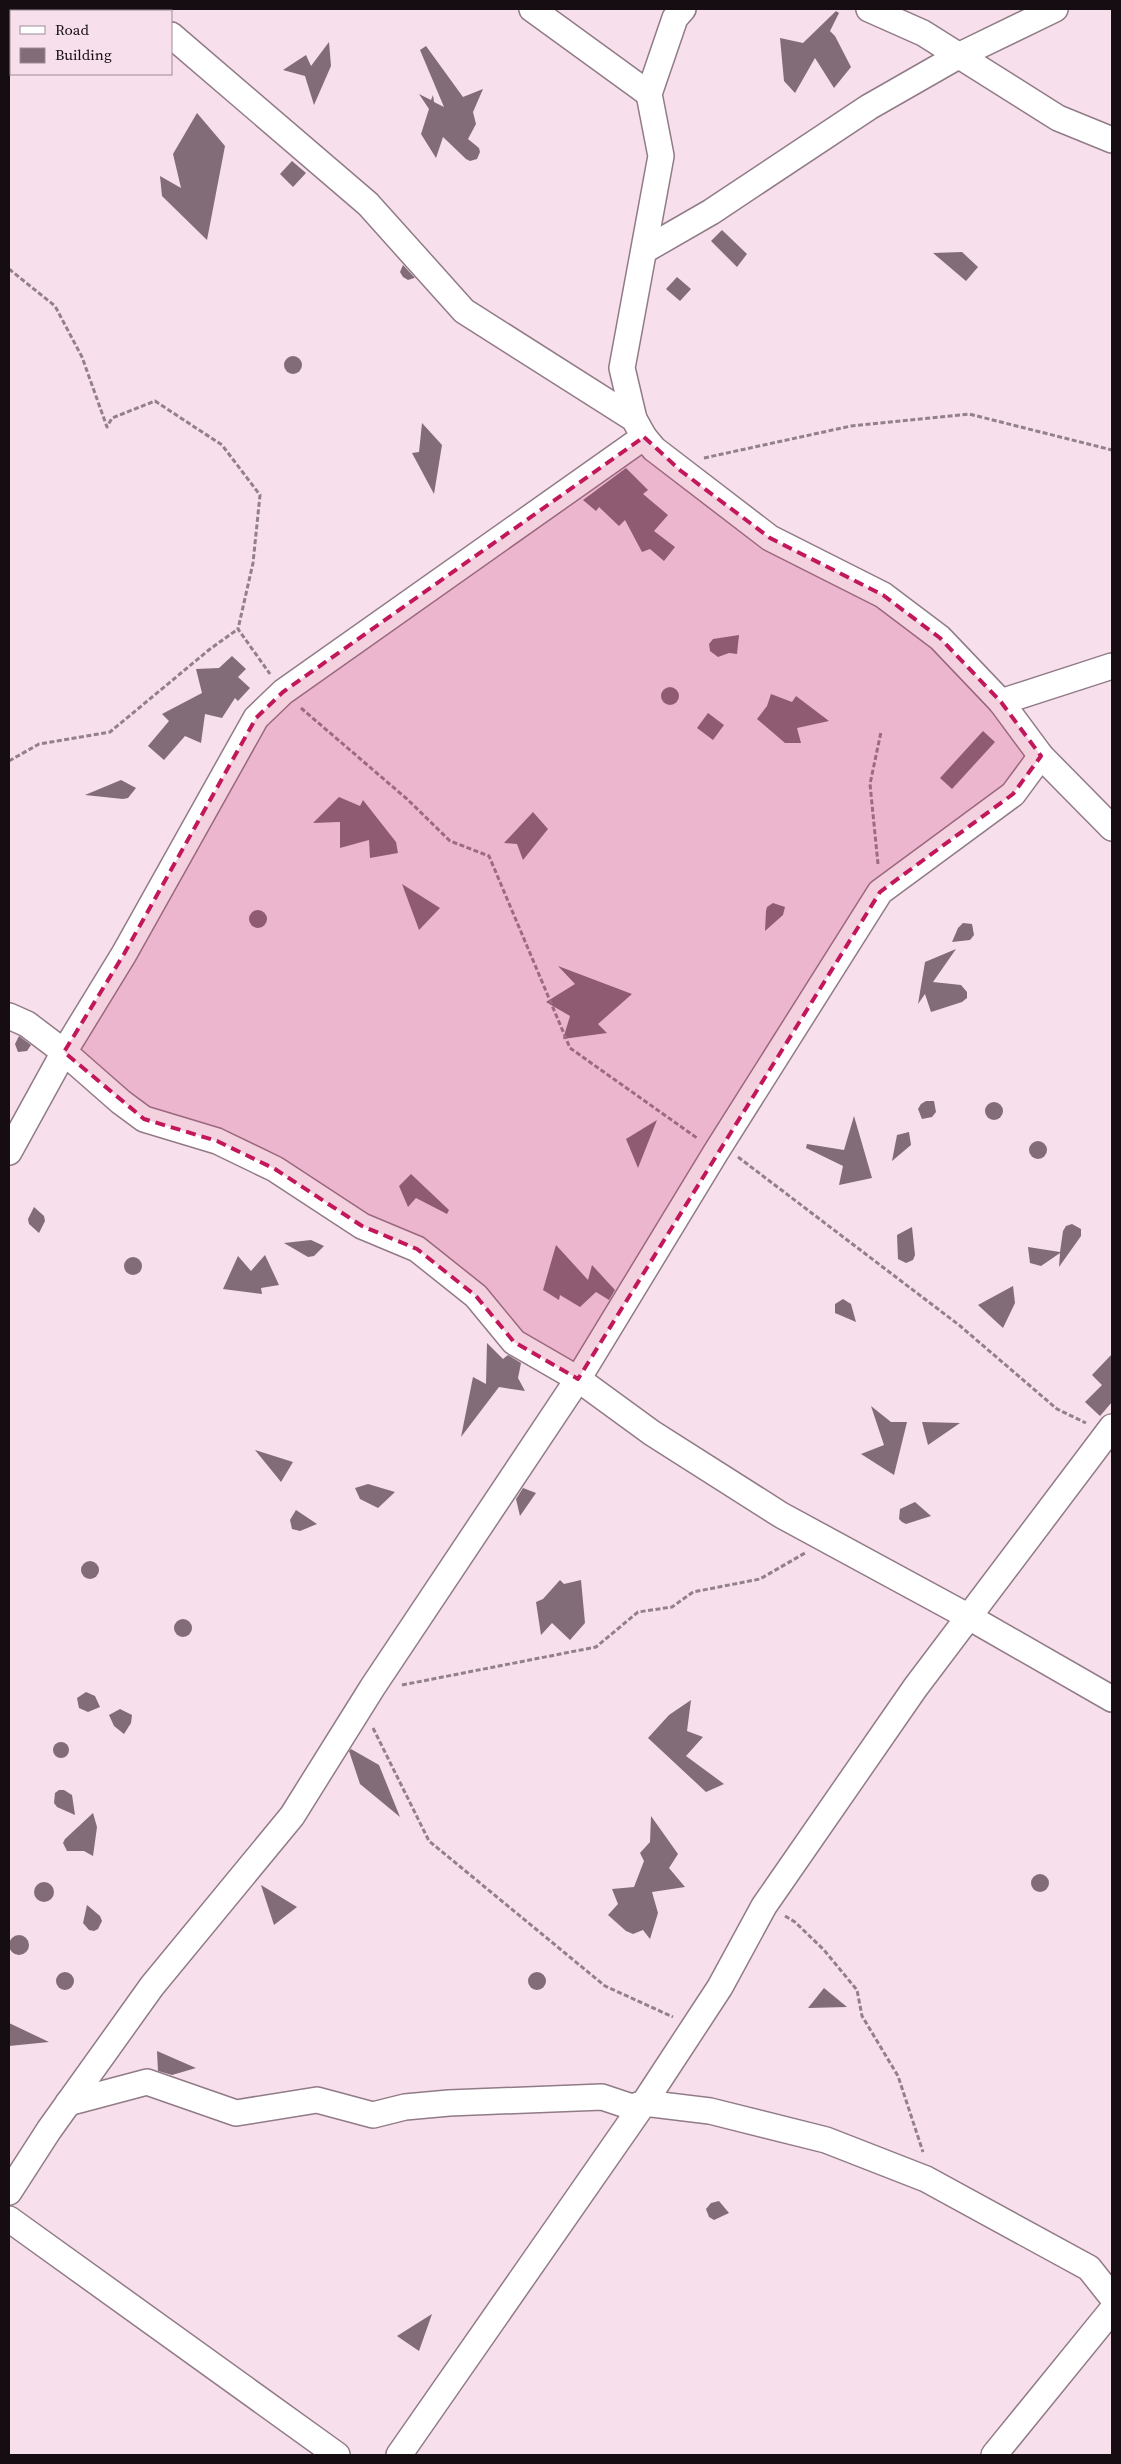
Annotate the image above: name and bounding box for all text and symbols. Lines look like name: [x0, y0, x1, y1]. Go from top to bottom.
legend: [10, 10, 172, 75]
text: Road: [55, 19, 89, 40]
text: Building: [55, 44, 112, 65]

